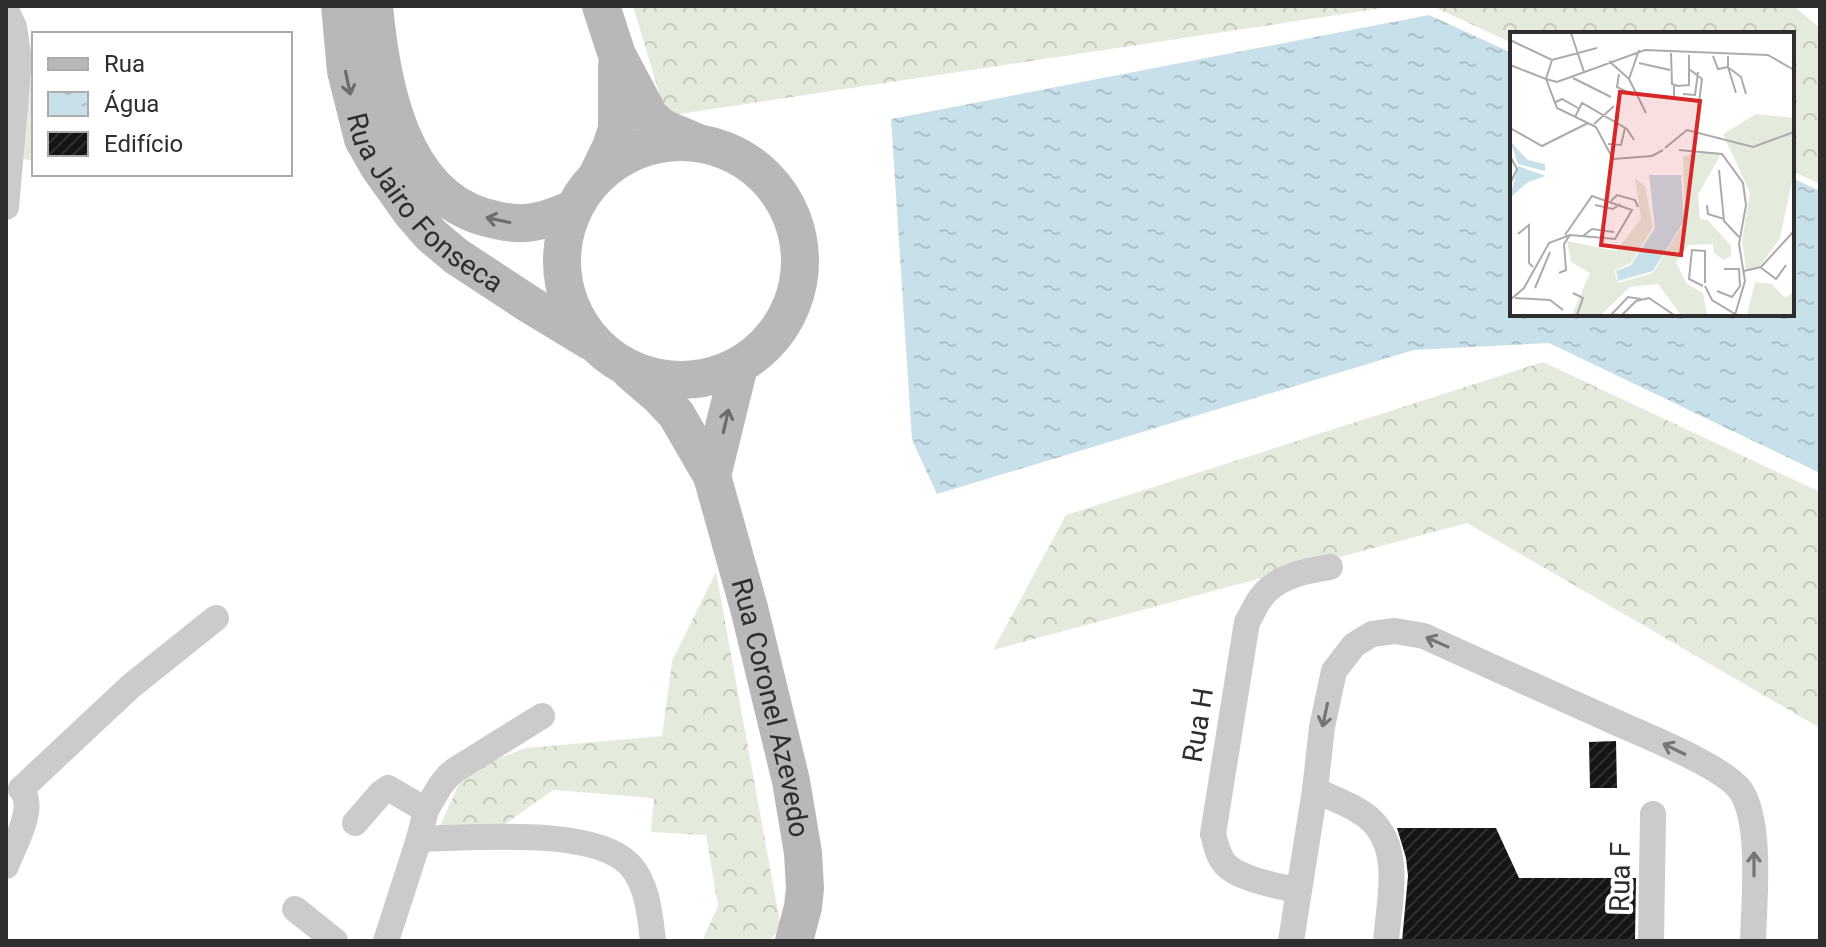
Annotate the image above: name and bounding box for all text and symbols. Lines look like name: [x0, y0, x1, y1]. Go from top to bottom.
legend: [32, 32, 292, 176]
inset map: [1510, 32, 1794, 316]
text: Rua: [104, 50, 145, 78]
one-way arrow: [342, 70, 357, 96]
text: Água: [104, 90, 159, 118]
street label: Rua Jairo Fonseca: [341, 109, 510, 299]
text: Edifício: [104, 130, 183, 158]
one-way arrow: [486, 212, 511, 227]
one-way arrow: [719, 408, 734, 434]
street label: Rua Coronel Azevedo: [725, 574, 817, 840]
one-way arrow: [1425, 634, 1449, 649]
street label: Rua H: [1176, 685, 1220, 765]
one-way arrow: [1316, 702, 1331, 727]
one-way arrow: [1663, 741, 1687, 756]
street label: Rua F: [1603, 842, 1637, 912]
one-way arrow: [1746, 851, 1762, 878]

